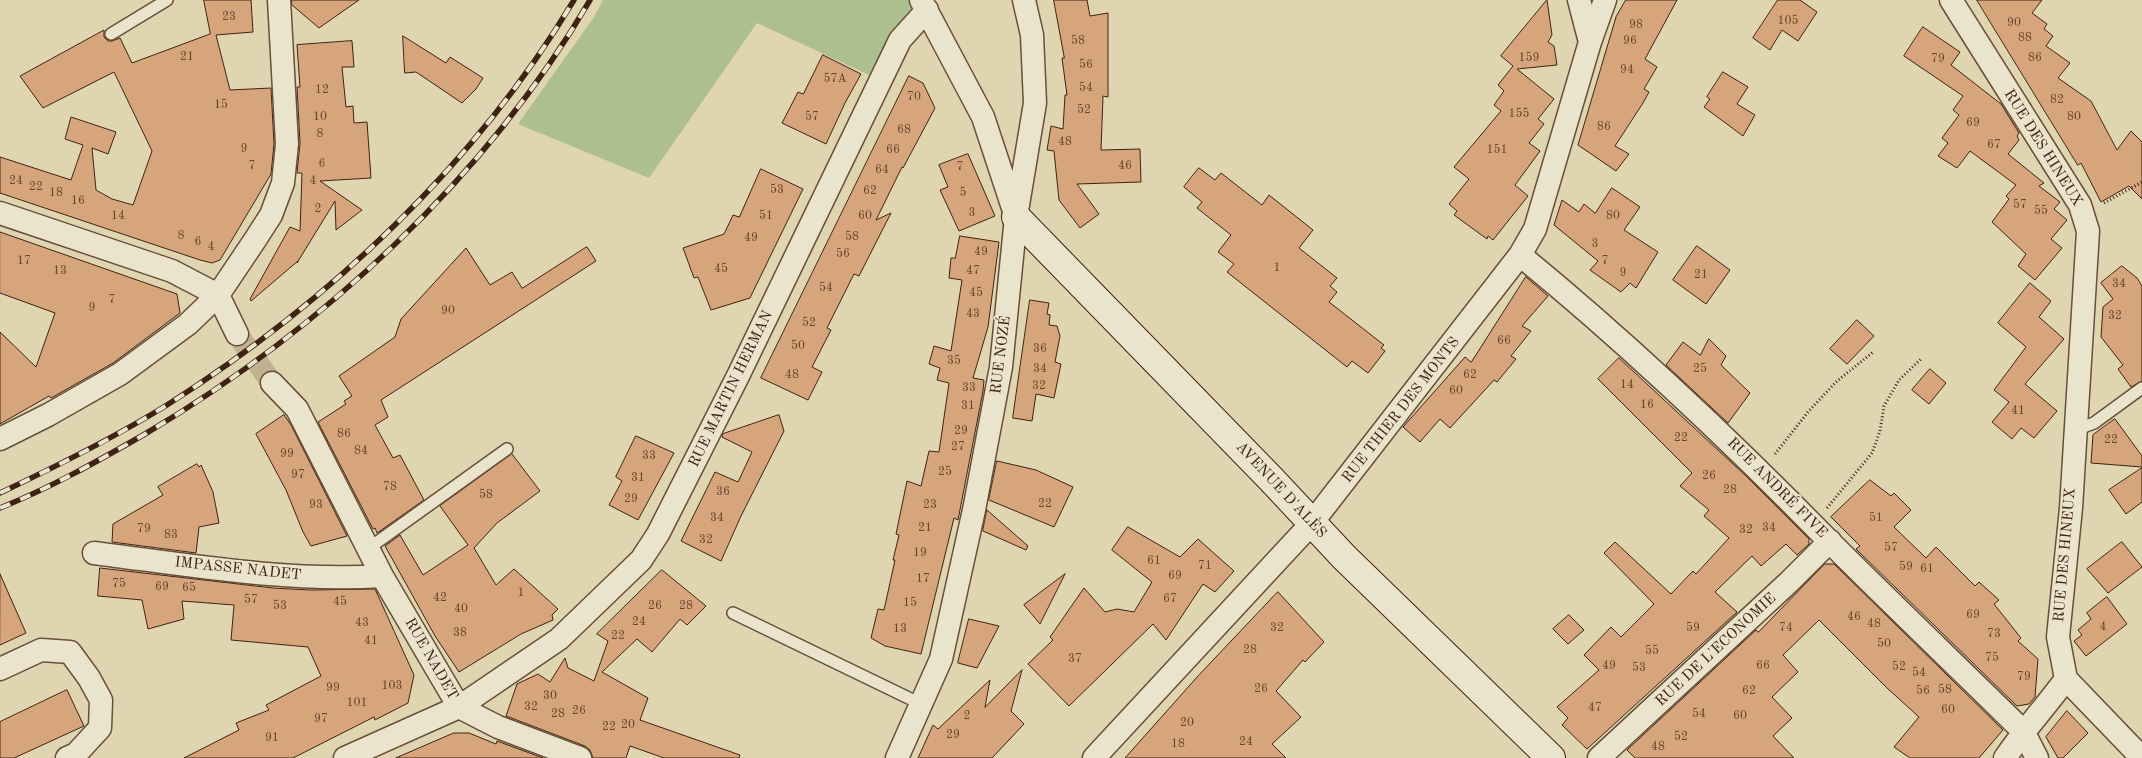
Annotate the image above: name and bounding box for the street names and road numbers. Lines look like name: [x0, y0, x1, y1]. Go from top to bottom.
street label: RUE DES HINEUX: [2000, 86, 2086, 210]
street label: RUE MARTIN HERMAN: [685, 308, 777, 470]
street label: RUE NOZÉ: [987, 315, 1015, 395]
street label: RUE THIER DES MONTS: [1338, 333, 1464, 487]
street label: RUE ANDRÉ FIVE: [1723, 434, 1831, 542]
street label: AVENUE D'ALÈS: [1232, 438, 1330, 542]
street label: RUE DES HINEUX: [2050, 487, 2080, 623]
street label: IMPASSE NADET: [174, 553, 302, 585]
street label: RUE DE L'ECONOMIE: [1652, 589, 1780, 711]
street label: RUE NADET: [400, 615, 462, 703]

